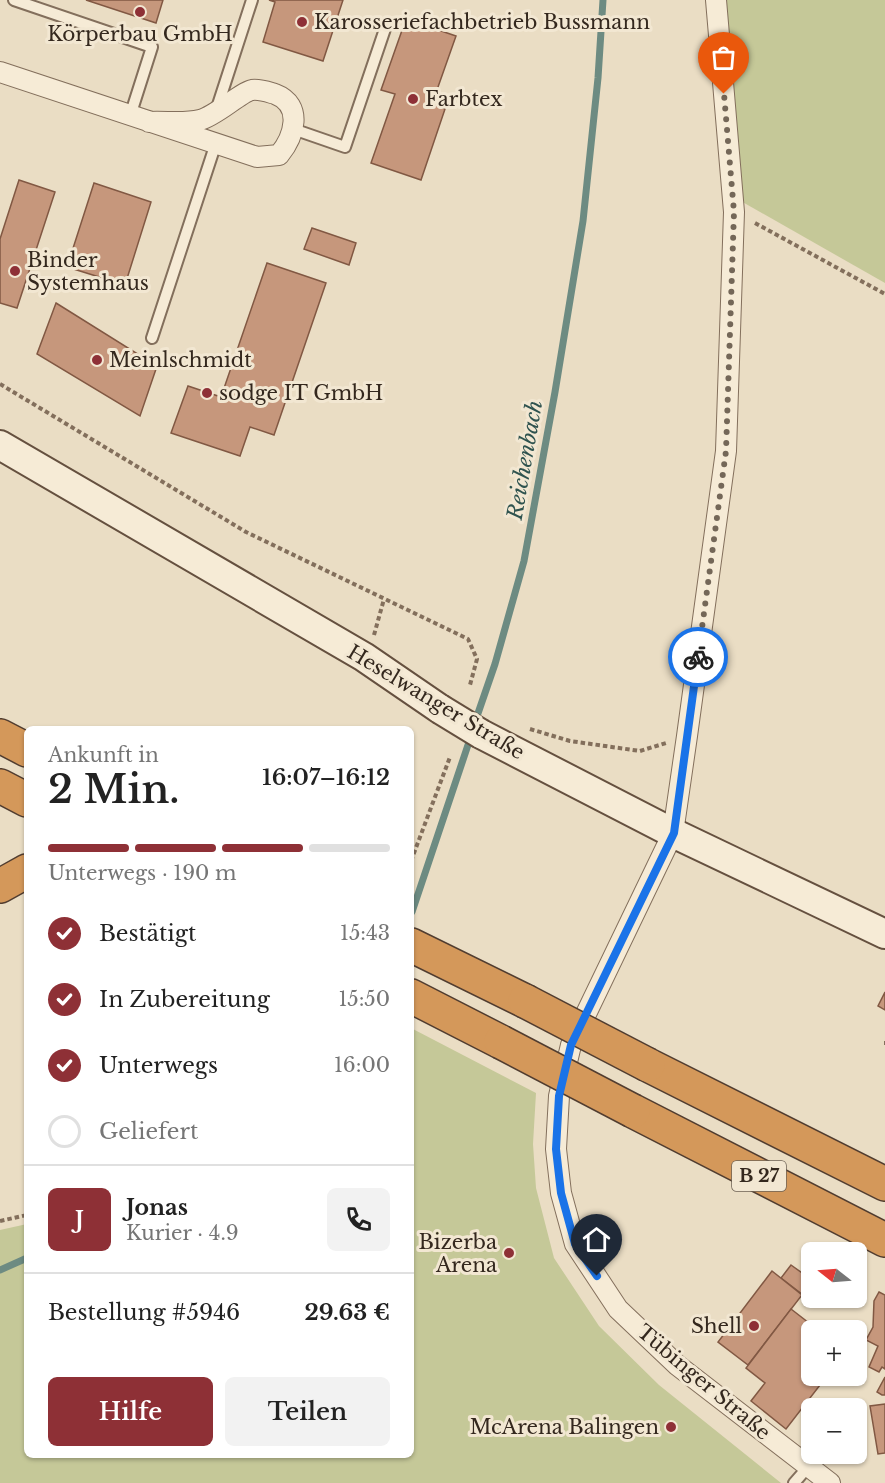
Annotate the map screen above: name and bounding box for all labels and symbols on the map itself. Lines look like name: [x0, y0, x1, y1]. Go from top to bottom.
marker: Körperbau GmbH: [133, 5, 147, 19]
place label: Karosseriefachbetrieb Bussmann: [314, 10, 650, 34]
marker: Karosseriefachbetrieb Bussmann: [295, 15, 309, 29]
place label: Körperbau GmbH: [47, 22, 233, 46]
pin: [698, 32, 749, 94]
place label: Farbtex: [425, 87, 502, 111]
marker: Farbtex: [406, 92, 420, 106]
place label: Binder Systemhaus: [27, 248, 149, 295]
marker: Binder Systemhaus: [8, 264, 22, 278]
place label: Meinlschmidt: [109, 348, 252, 372]
marker: Meinlschmidt: [90, 353, 104, 367]
place label: sodge IT GmbH: [219, 381, 383, 405]
marker: sodge IT GmbH: [200, 386, 214, 400]
water label: Reichenbach: [502, 398, 548, 523]
courier: [668, 627, 728, 687]
street label: Heselwanger Straße: [343, 640, 529, 764]
road number: B 27: [732, 1161, 786, 1191]
pin: [571, 1214, 622, 1276]
place label: Bizerba Arena: [419, 1230, 498, 1277]
north arrow: [801, 1242, 867, 1308]
marker: Bizerba Arena: [502, 1246, 516, 1260]
place label: Shell: [691, 1314, 742, 1338]
street label: Tübinger Straße: [633, 1319, 775, 1445]
marker: Shell: [747, 1319, 761, 1333]
place label: McArena Balingen: [470, 1415, 659, 1439]
marker: McArena Balingen: [664, 1420, 678, 1434]

